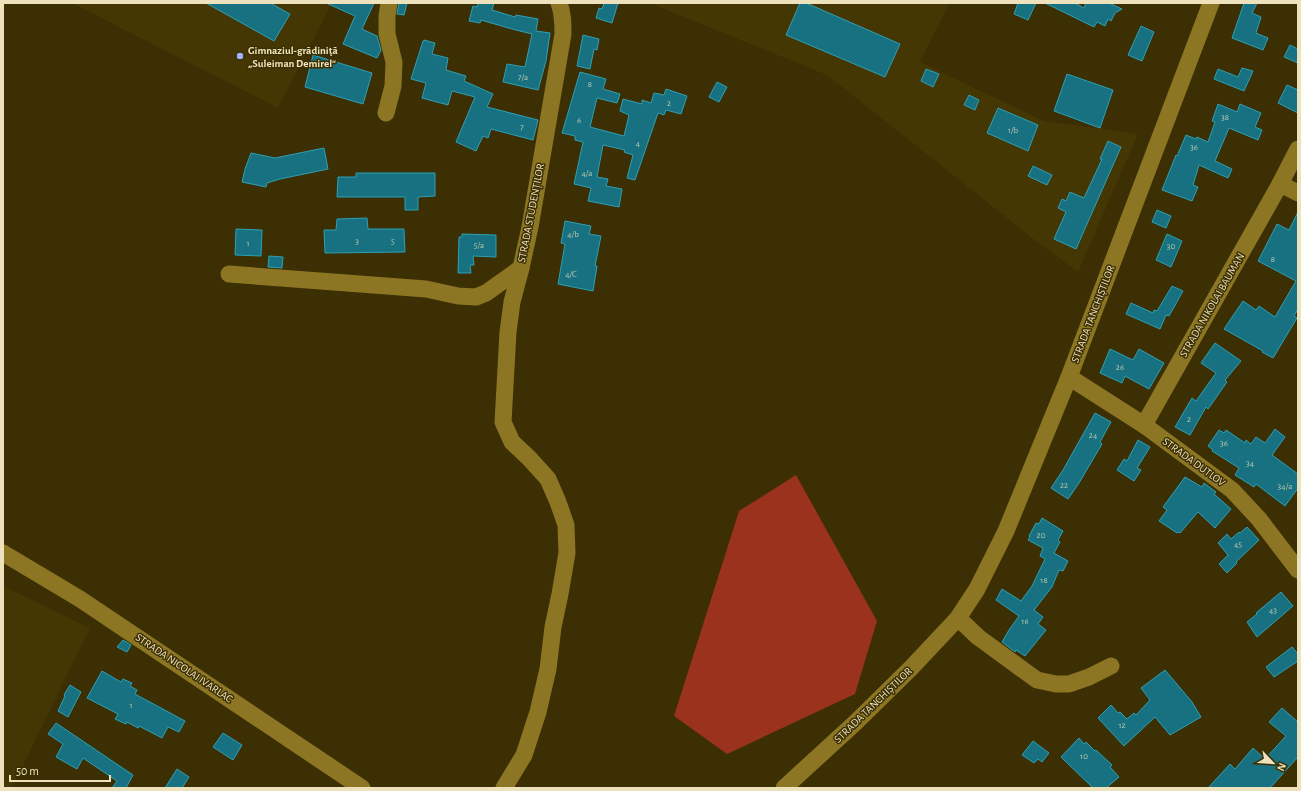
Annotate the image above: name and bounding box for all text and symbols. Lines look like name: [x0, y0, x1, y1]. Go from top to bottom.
place label: Gimnaziul-grădiniţă „Suleiman Demirel“: [248, 45, 338, 69]
marker: Gimnaziul-grădiniţă „Suleiman Demirel“: [235, 51, 245, 61]
house number: 7/a: [518, 73, 528, 82]
house number: 8: [588, 80, 592, 89]
house number: 2: [667, 99, 671, 108]
house number: 38: [1221, 113, 1229, 122]
house number: 6: [577, 116, 581, 125]
house number: 7: [520, 123, 524, 132]
house number: 1/b: [1008, 126, 1019, 135]
house number: 4: [636, 139, 641, 148]
house number: 36: [1190, 143, 1198, 152]
street label: STRADA STUDENȚILOR: [516, 163, 547, 264]
house number: 4/a: [581, 169, 593, 178]
house number: 4/b: [567, 230, 579, 239]
house number: 3: [355, 237, 359, 246]
house number: 5: [391, 237, 395, 246]
house number: 1: [246, 239, 250, 248]
house number: 5/a: [474, 241, 484, 250]
house number: 30: [1167, 242, 1175, 251]
street label: STRADA NIKOLAI BAUMAN: [1178, 251, 1246, 359]
house number: 8: [1271, 255, 1275, 264]
street label: STRADA TANCHIȘTILOR: [1069, 264, 1118, 365]
house number: 4/C: [565, 270, 577, 279]
house number: 26: [1116, 363, 1124, 372]
house number: 2: [1187, 415, 1191, 424]
house number: 24: [1089, 431, 1098, 440]
street label: STRADA DUTLOV: [1161, 436, 1228, 489]
house number: 36: [1220, 439, 1228, 448]
house number: 34: [1246, 459, 1255, 468]
house number: 22: [1060, 481, 1068, 490]
house number: 34/a: [1278, 482, 1292, 491]
house number: 20: [1037, 531, 1046, 540]
house number: 45: [1234, 540, 1242, 549]
house number: 18: [1040, 576, 1048, 585]
house number: 43: [1269, 606, 1277, 615]
house number: 16: [1021, 617, 1029, 626]
street label: STRADA NICOLAI IVARLAC: [134, 631, 235, 705]
street label: STRADA TANCHIȘTILOR: [832, 665, 915, 746]
house number: 1: [129, 701, 133, 710]
house number: 12: [1118, 721, 1126, 730]
north arrow: [1253, 743, 1293, 783]
house number: 10: [1080, 752, 1088, 761]
scale bar: [10, 757, 110, 783]
text: N: [1275, 761, 1288, 773]
text: 50 m: [16, 765, 39, 777]

